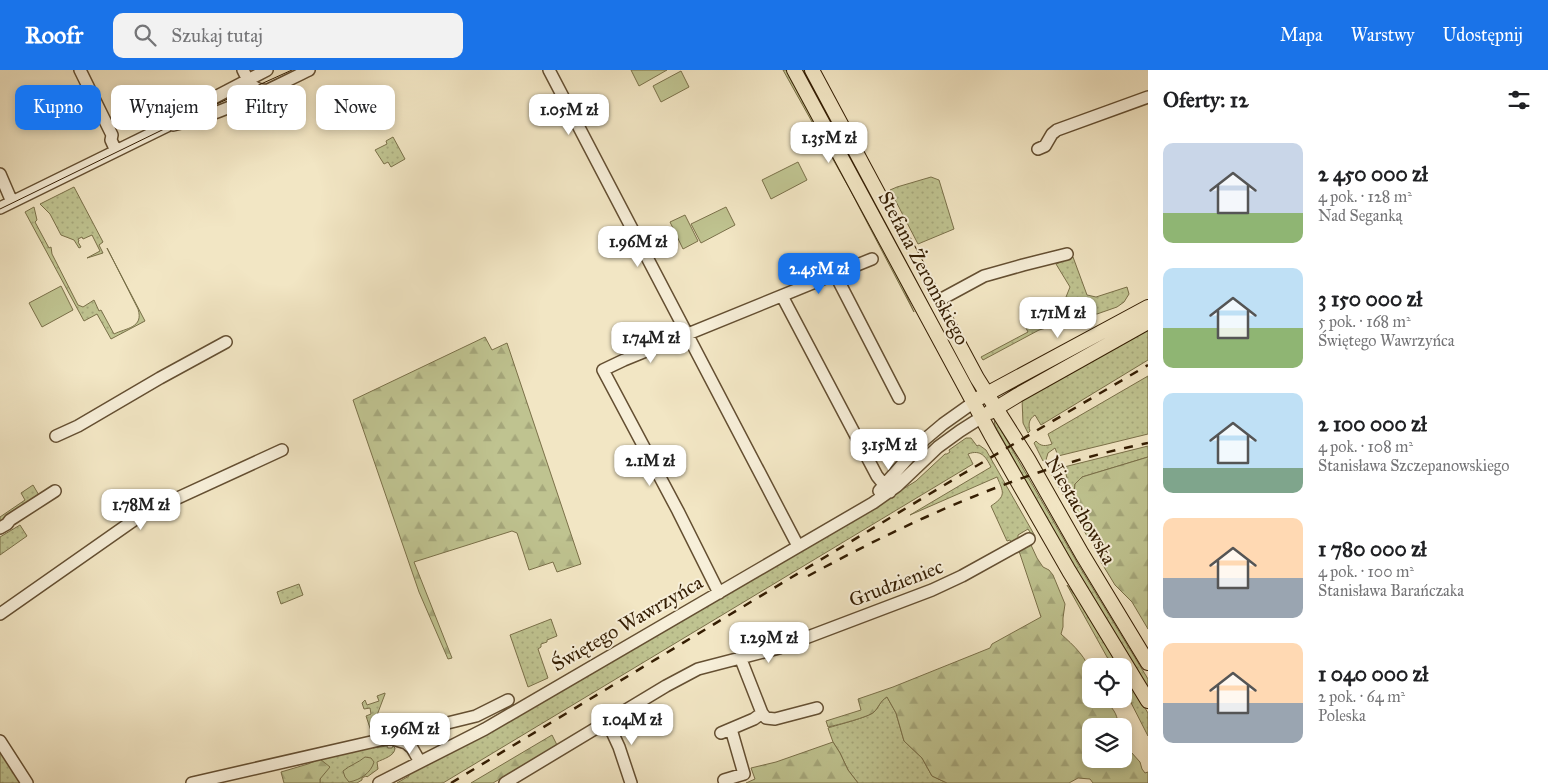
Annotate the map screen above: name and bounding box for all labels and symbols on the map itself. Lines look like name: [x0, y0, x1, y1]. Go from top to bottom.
pin: 1.05M zł: [517, 93, 621, 136]
pin: 1.35M zł: [777, 122, 881, 164]
street label: Stefana Żeromskiego: [872, 187, 976, 349]
pin: 1.96M zł: [586, 226, 690, 268]
pin: 2.45M zł: [767, 252, 871, 295]
pin: 1.71M zł: [1006, 296, 1110, 339]
pin: 1.74M zł: [599, 322, 703, 364]
pin: 3.15M zł: [837, 428, 941, 471]
pin: 2.1M zł: [604, 444, 696, 487]
street label: Niestachowska: [1040, 452, 1122, 569]
pin: 1.78M zł: [89, 488, 193, 531]
street label: Grudzieniec: [846, 554, 946, 612]
street label: Świętego Wawrzyńca: [546, 568, 708, 677]
pin: 1.29M zł: [717, 622, 821, 664]
pin: 1.04M zł: [580, 704, 684, 746]
pin: 1.96M zł: [358, 712, 462, 755]

